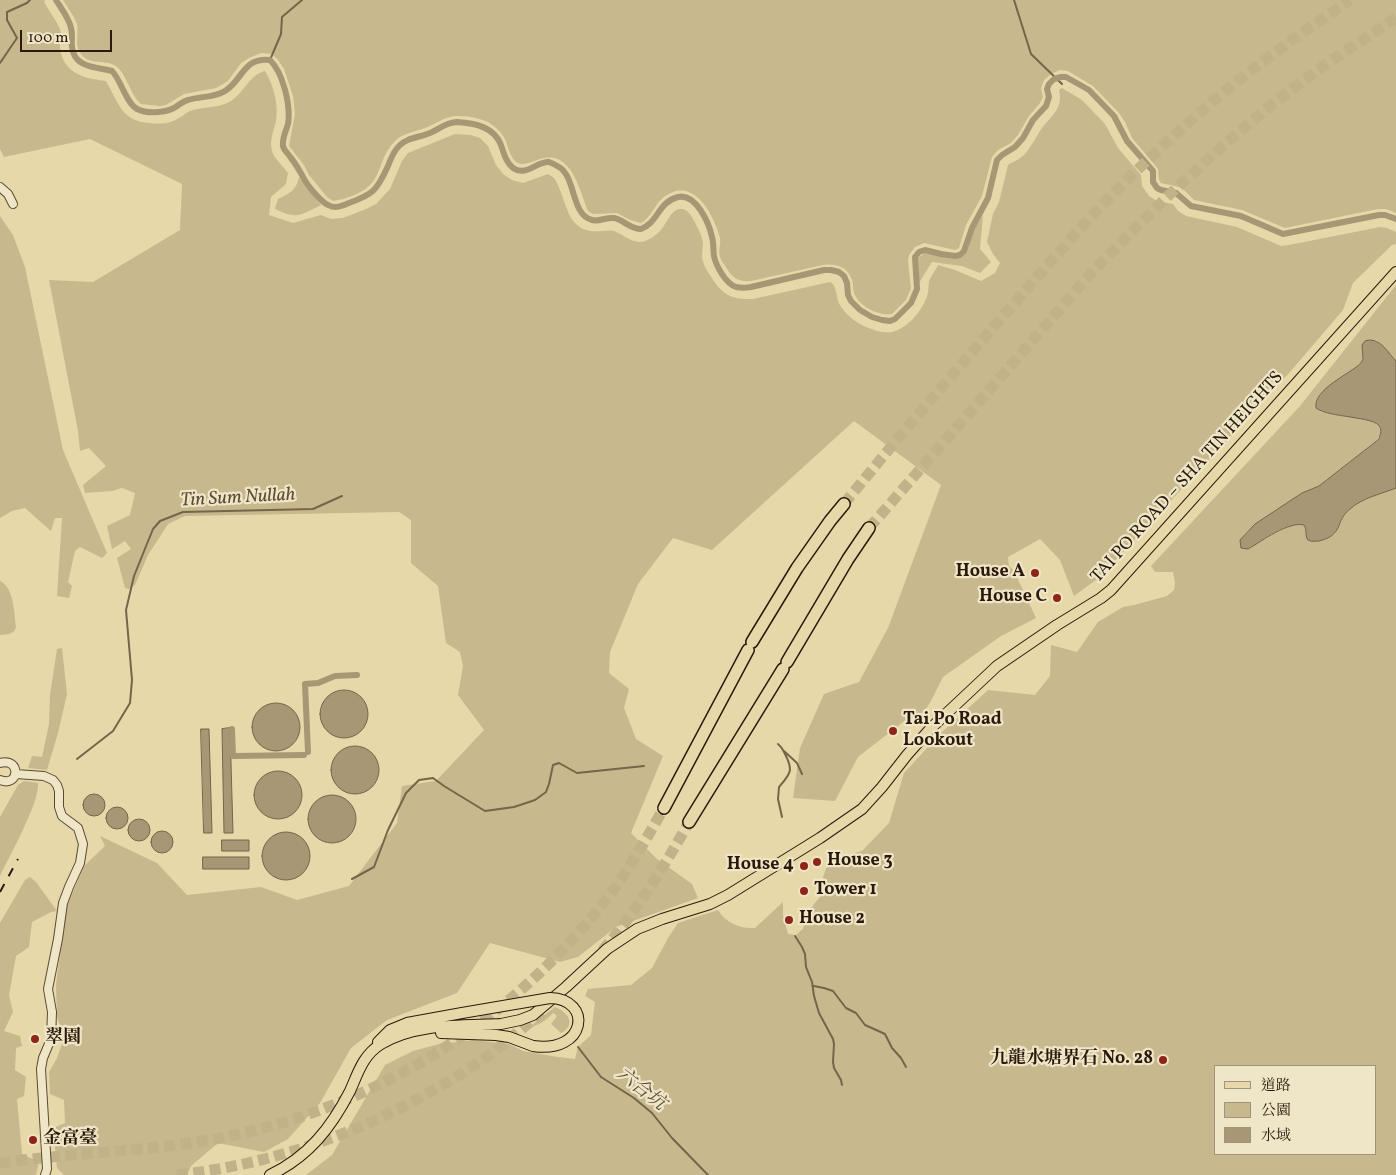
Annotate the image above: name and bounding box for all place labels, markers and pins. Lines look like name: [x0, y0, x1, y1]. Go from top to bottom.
place label: House A: [956, 562, 1025, 584]
marker: House A: [1029, 567, 1041, 579]
place label: House C: [979, 587, 1047, 609]
marker: House C: [1051, 592, 1063, 604]
place label: Tai Po Road Lookout: [903, 710, 1002, 752]
marker: Tai Po Road Lookout: [887, 725, 899, 737]
place label: House 3: [827, 851, 893, 873]
place label: House 4: [727, 855, 794, 877]
marker: House 3: [811, 856, 823, 868]
marker: House 4: [798, 860, 810, 872]
place label: Tower 1: [814, 880, 877, 902]
marker: Tower 1: [798, 885, 810, 897]
place label: House 2: [799, 909, 865, 931]
marker: House 2: [783, 914, 795, 926]
place label: 翠園: [45, 1028, 81, 1050]
marker: 翠園: [29, 1033, 41, 1045]
place label: 九龍水塘界石 No. 28: [990, 1049, 1153, 1071]
marker: 九龍水塘界石 No. 28: [1157, 1054, 1169, 1066]
place label: 金富臺: [43, 1129, 97, 1151]
marker: 金富臺: [27, 1134, 39, 1146]

